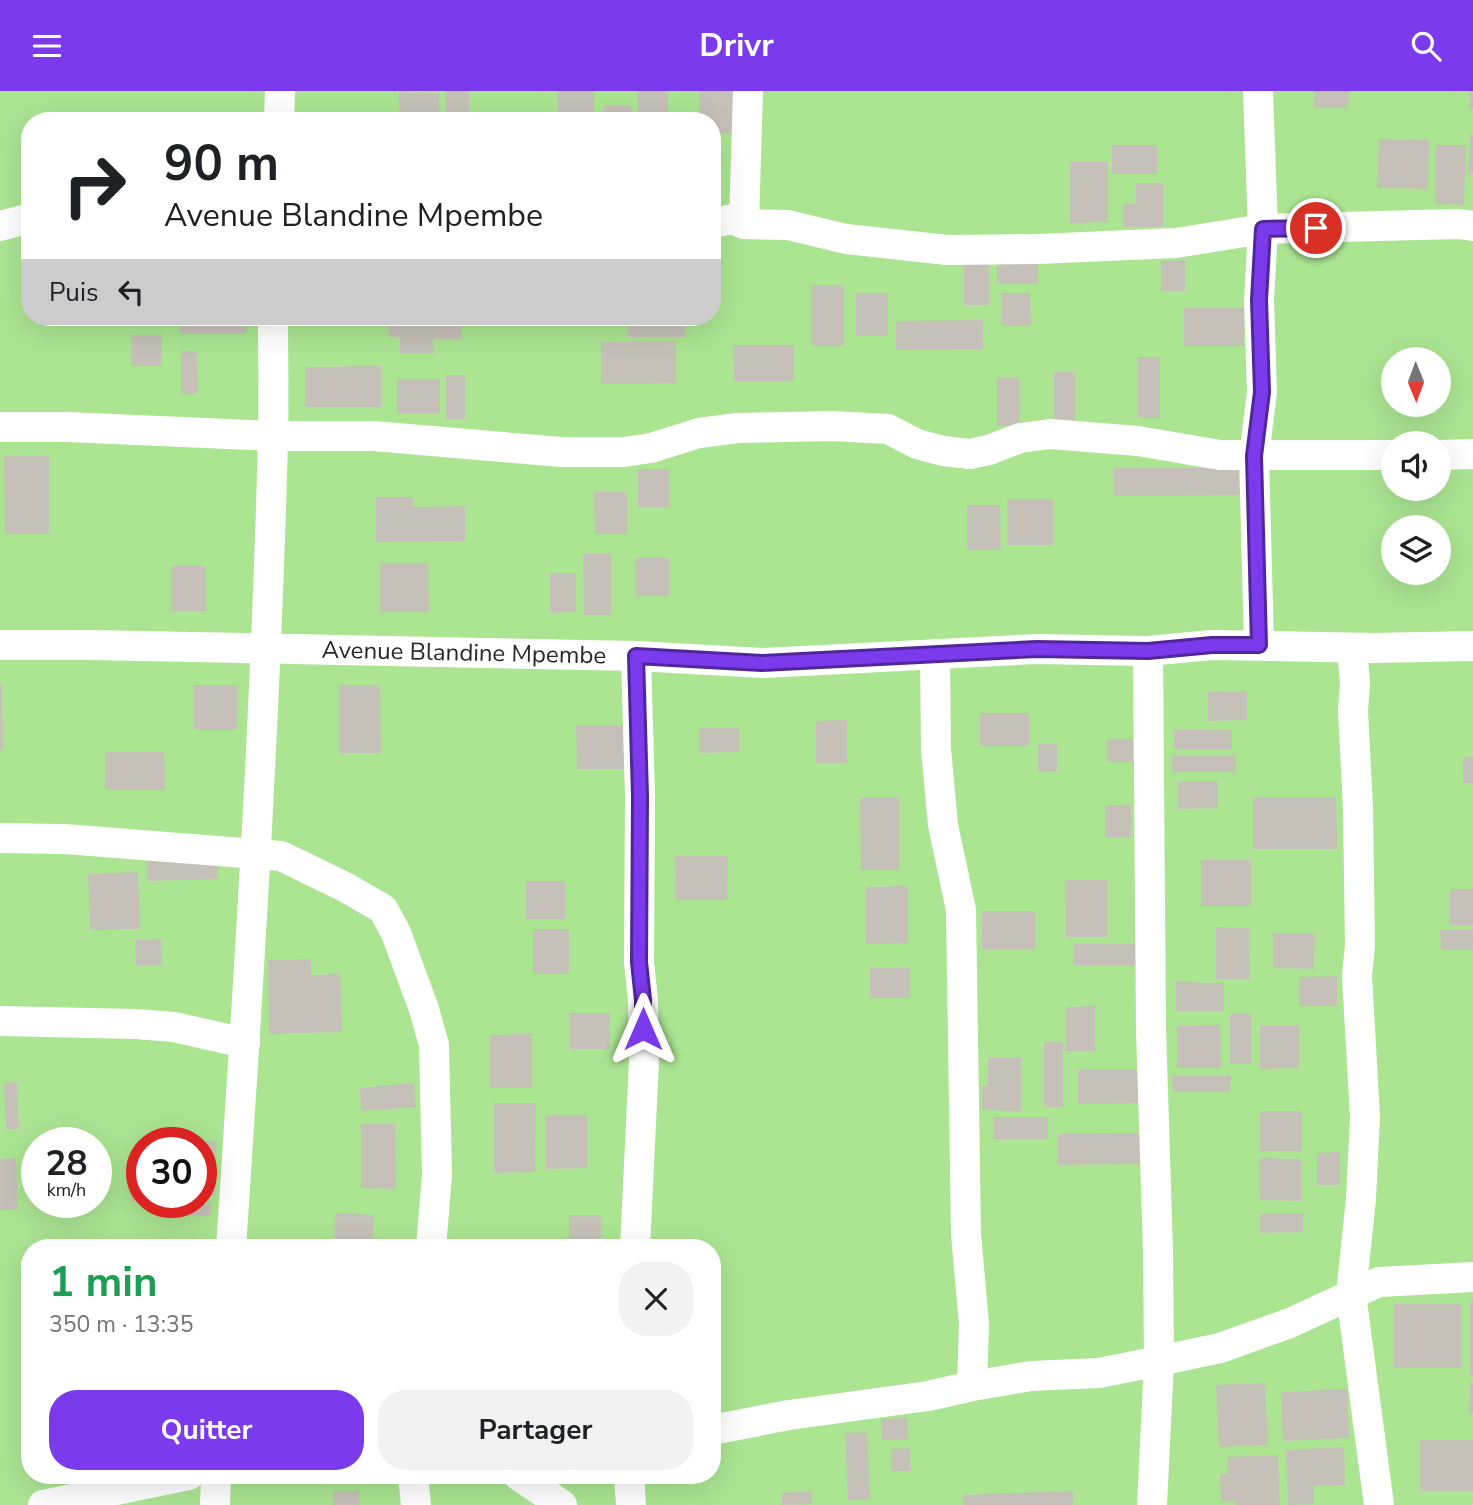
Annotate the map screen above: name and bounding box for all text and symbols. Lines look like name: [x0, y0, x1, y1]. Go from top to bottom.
text: Drivr: [699, 24, 774, 67]
icon: menu: [28, 27, 66, 65]
icon: search: [1407, 27, 1445, 65]
text: 90 m: [164, 130, 279, 197]
icon: right: [49, 140, 140, 231]
text: Avenue Blandine Mpembe: [164, 194, 543, 237]
pin: [1286, 198, 1346, 258]
icon: arrive: [1297, 209, 1335, 247]
icon: left: [112, 273, 150, 311]
text: Puis: [49, 275, 98, 310]
north arrow: [1381, 347, 1451, 417]
map controls: [1381, 347, 1451, 585]
button: sound: [1381, 431, 1451, 501]
button: layers: [1381, 515, 1451, 585]
street label: Avenue Blandine Mpembe: [321, 634, 606, 671]
position arrow: [606, 992, 680, 1066]
speed limit sign: 30: [126, 1127, 217, 1218]
text: 28: [45, 1140, 88, 1187]
text: km/h: [47, 1178, 86, 1202]
text: 1 min: [49, 1254, 158, 1311]
button: close: [619, 1262, 693, 1336]
text: 350 m · 13:35: [49, 1309, 194, 1340]
button: Quitter: [49, 1390, 364, 1470]
button: Partager: [378, 1390, 693, 1470]

